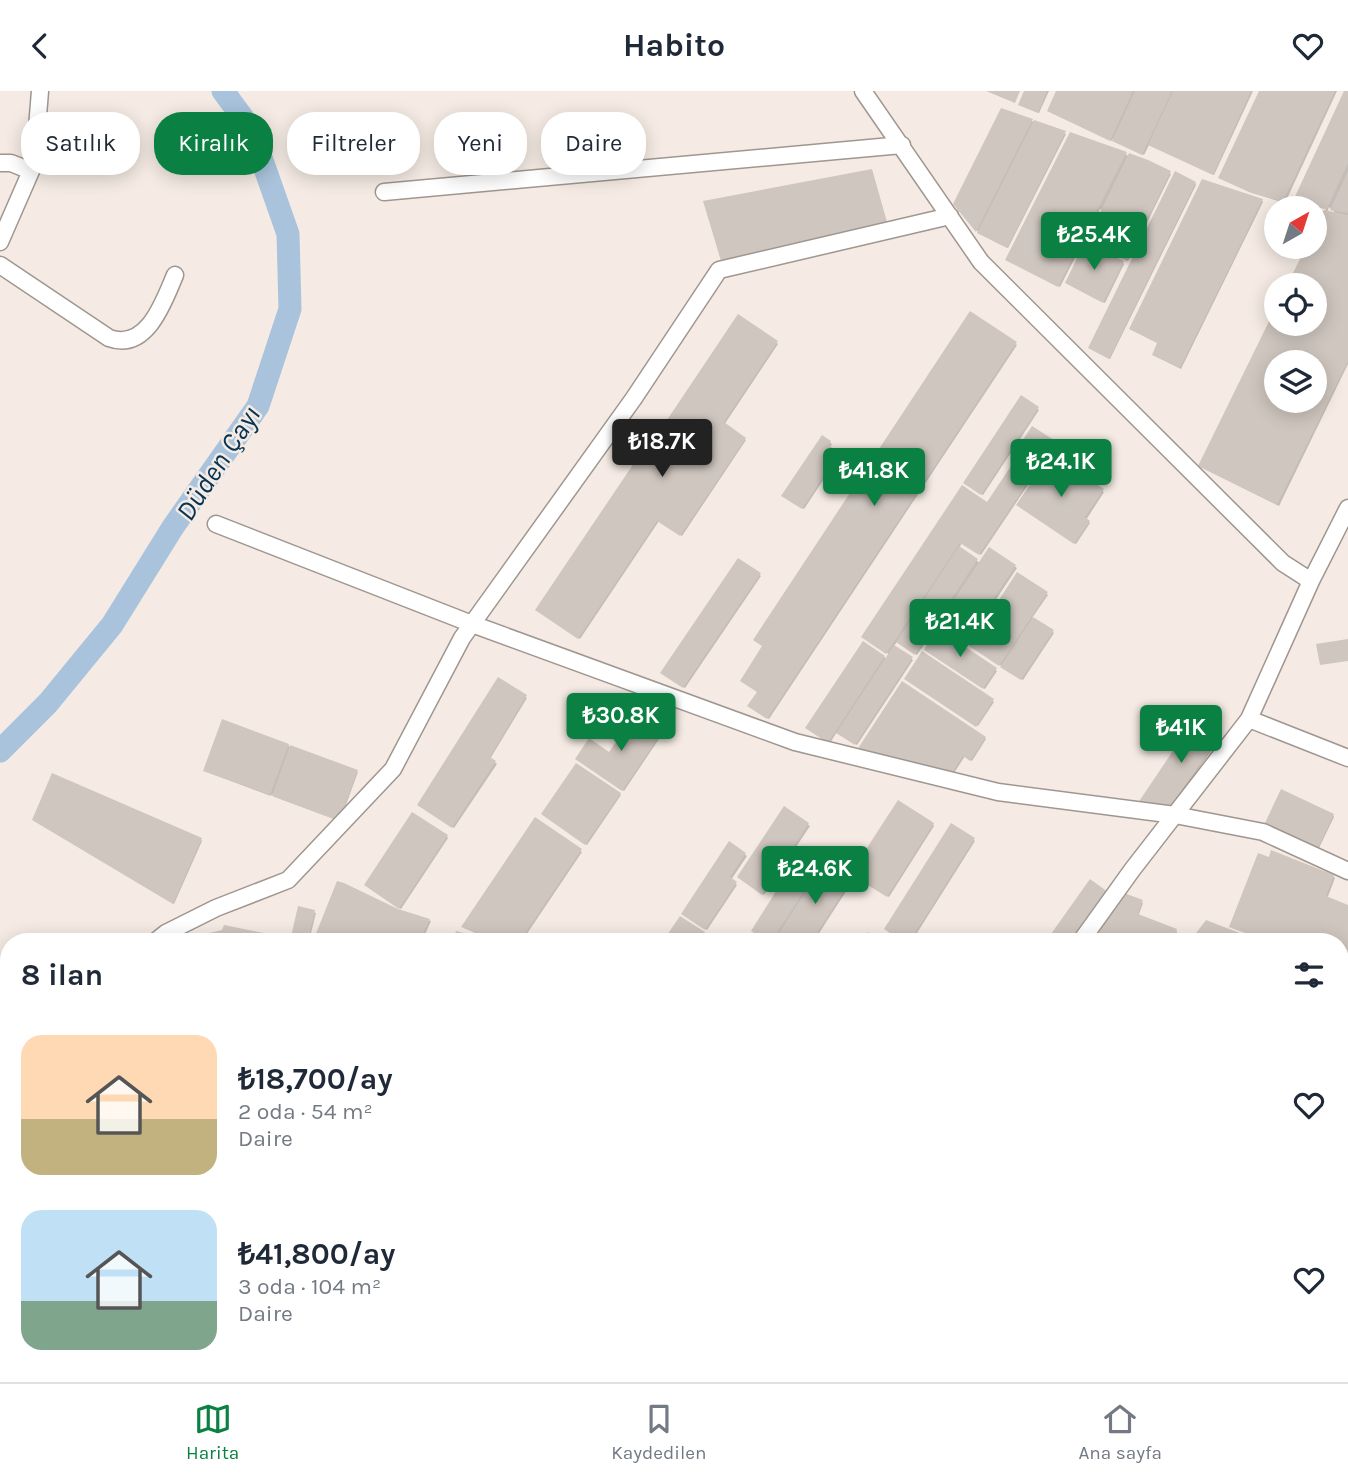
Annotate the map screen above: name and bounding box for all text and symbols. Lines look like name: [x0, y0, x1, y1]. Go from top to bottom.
icon: back: [21, 27, 59, 65]
text: Habito: [623, 27, 725, 64]
icon: heart: [1289, 27, 1327, 65]
chip: Satılık: [21, 112, 140, 175]
chip: Kiralık: [154, 112, 273, 175]
chip: Filtreler: [287, 112, 420, 175]
chip: Yeni: [434, 112, 527, 175]
chip: Daire: [541, 112, 646, 175]
north arrow: [1264, 196, 1326, 259]
map controls: [1264, 196, 1327, 413]
pin: ₺25.4K: [1037, 213, 1151, 272]
text: ₺25.4K: [1057, 221, 1131, 248]
button: locate: [1264, 273, 1327, 336]
button: layers: [1264, 350, 1327, 413]
water label: Düden Çayı: [169, 399, 267, 527]
pin: ₺18.7K: [605, 419, 719, 479]
text: ₺18.7K: [628, 428, 696, 455]
pin: ₺24.1K: [1004, 439, 1118, 499]
text: ₺24.1K: [1027, 448, 1095, 475]
pin: ₺41.8K: [817, 449, 931, 508]
text: ₺41.8K: [839, 457, 909, 484]
pin: ₺21.4K: [903, 599, 1017, 659]
text: ₺21.4K: [926, 608, 994, 635]
pin: ₺30.8K: [564, 693, 678, 753]
text: ₺30.8K: [583, 702, 659, 729]
pin: ₺41K: [1140, 705, 1222, 765]
text: ₺41K: [1156, 714, 1206, 741]
pin: ₺24.6K: [758, 847, 872, 906]
text: ₺24.6K: [778, 855, 852, 882]
icon: filters: [1290, 956, 1328, 994]
text: 8 ilan: [21, 957, 103, 993]
text: ₺18,700/ay: [238, 1061, 393, 1097]
icon: home: [77, 1063, 161, 1147]
icon: heart: [1290, 1086, 1328, 1124]
text: 2 oda · 54 m²: [238, 1098, 373, 1125]
text: Daire: [238, 1125, 293, 1152]
text: ₺41,800/ay: [238, 1236, 395, 1272]
icon: home: [77, 1238, 161, 1322]
icon: heart: [1290, 1261, 1328, 1299]
text: 3 oda · 104 m²: [238, 1273, 381, 1300]
text: Daire: [238, 1300, 293, 1327]
tab: Harita: [186, 1400, 239, 1464]
tab: Kaydedilen: [611, 1400, 706, 1464]
tab: Ana sayfa: [1078, 1400, 1162, 1464]

